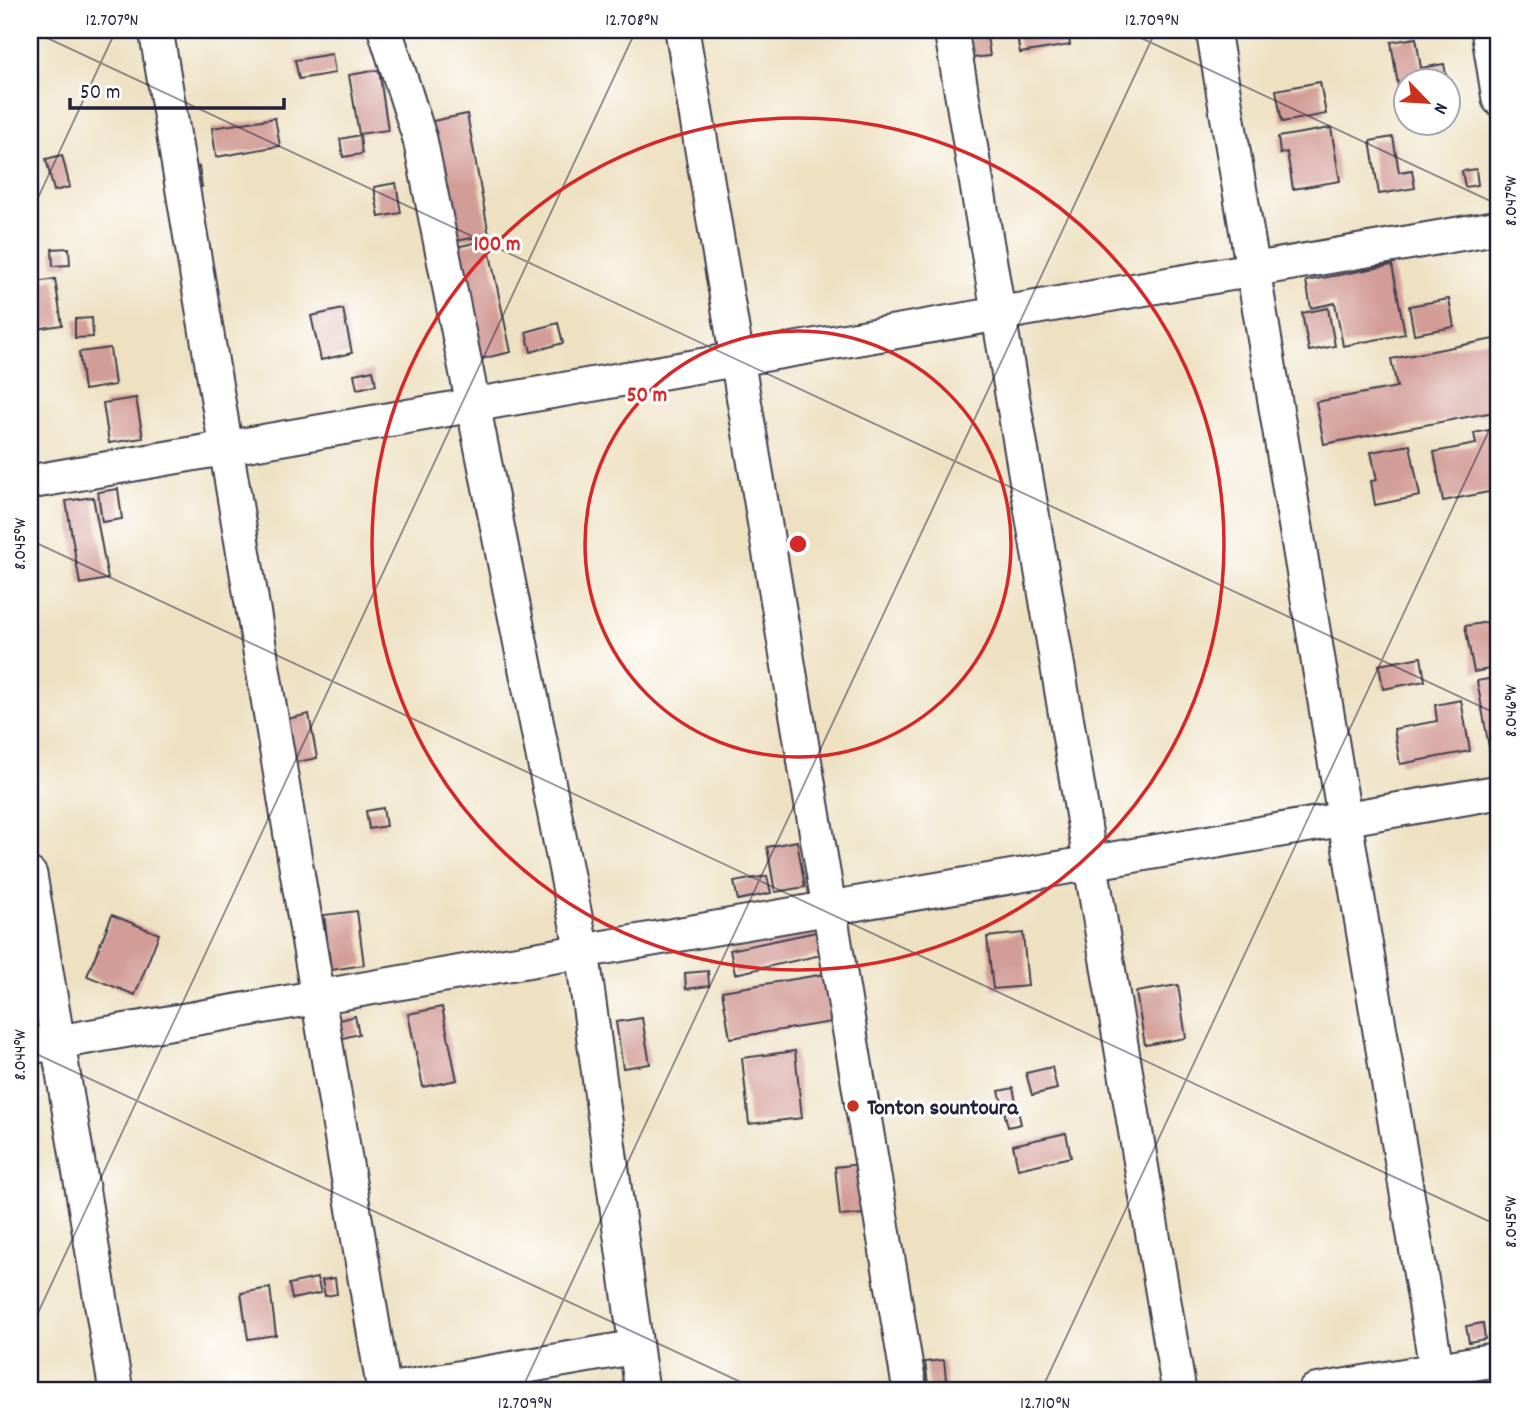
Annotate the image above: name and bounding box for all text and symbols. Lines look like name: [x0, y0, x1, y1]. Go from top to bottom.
text: 12.707°N: [85, 9, 139, 34]
text: 12.708°N: [605, 9, 659, 34]
text: 12.709°N: [1125, 9, 1179, 34]
scale bar: [70, 66, 284, 110]
north arrow: [1392, 66, 1462, 136]
text: 50 m: [80, 79, 120, 109]
text: N: [1425, 98, 1453, 118]
text: 8.047°W: [1500, 175, 1525, 226]
text: 100 m: [474, 231, 520, 261]
text: 50 m: [627, 382, 667, 412]
text: 8.045°W: [9, 517, 34, 570]
centre of rings: [786, 532, 810, 556]
text: 8.046°W: [1500, 684, 1525, 737]
text: 8.044°W: [9, 1029, 34, 1081]
place label: Tonton sountoura: [867, 1093, 1019, 1126]
marker: Tonton sountoura: [845, 1098, 861, 1114]
text: 8.045°W: [1500, 1195, 1525, 1248]
text: 12.709°N: [498, 1392, 552, 1417]
text: 12.710°N: [1020, 1392, 1070, 1417]

